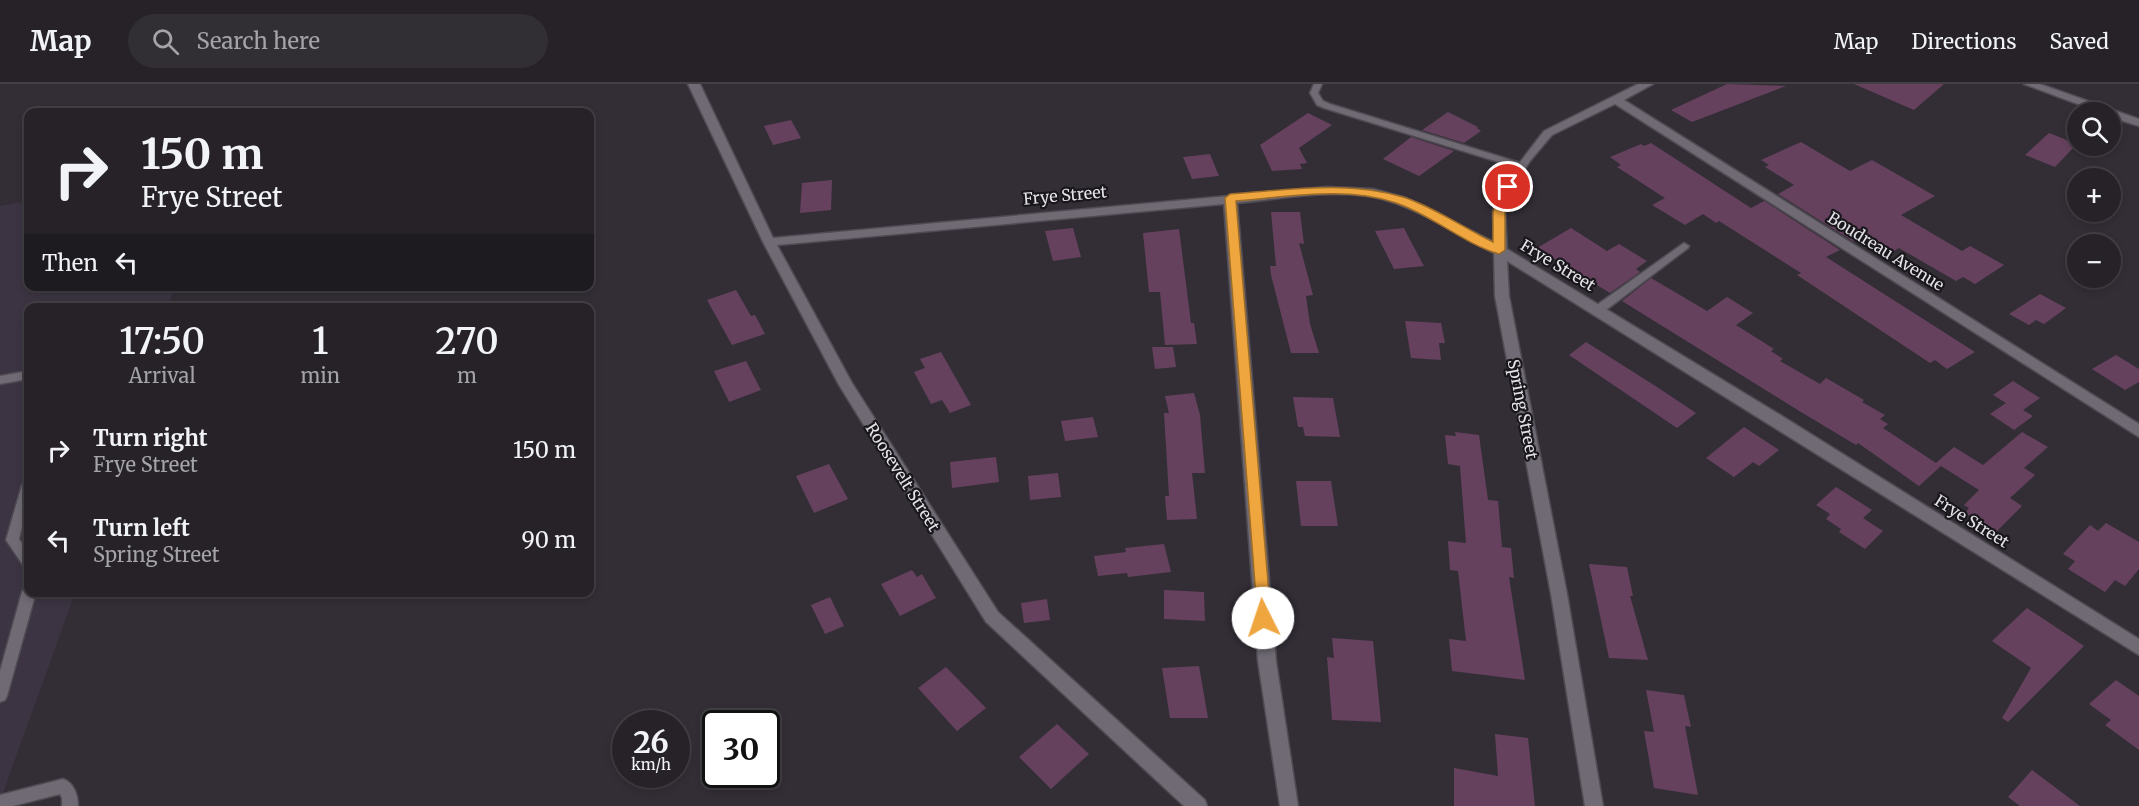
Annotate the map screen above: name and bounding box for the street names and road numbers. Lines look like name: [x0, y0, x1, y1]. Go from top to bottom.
street label: Frye Street: [1022, 181, 1108, 209]
street label: Boudreau Avenue: [1824, 207, 1948, 295]
street label: Frye Street: [1517, 235, 1600, 296]
street label: Spring Street: [1504, 357, 1543, 461]
street label: Roosevelt Street: [862, 419, 945, 536]
street label: Frye Street: [1931, 490, 2014, 552]

